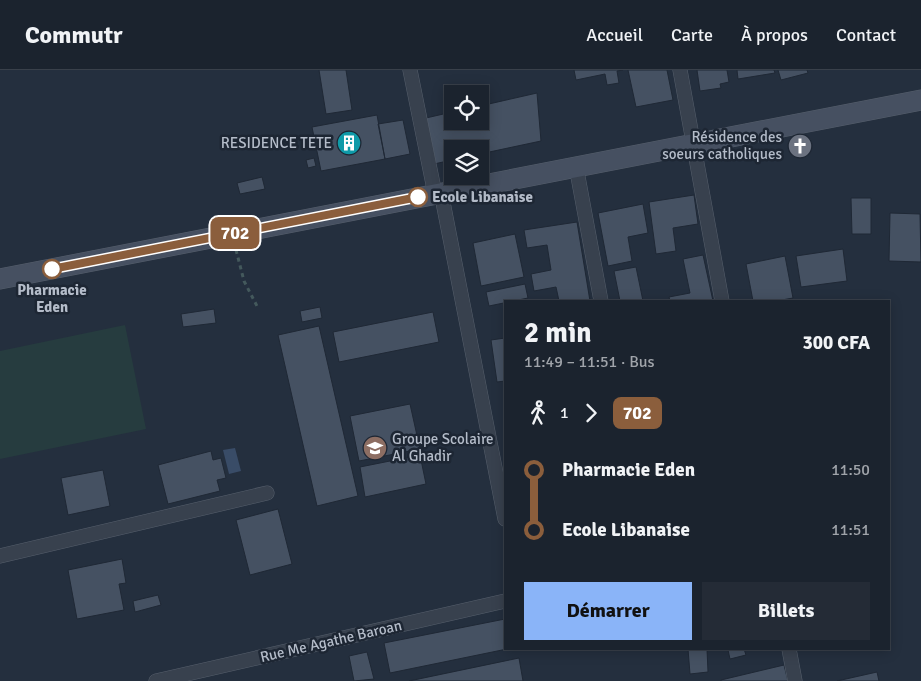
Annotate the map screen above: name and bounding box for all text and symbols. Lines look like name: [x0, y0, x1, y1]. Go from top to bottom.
text: Commutr: [25, 20, 123, 50]
text: Accueil: [586, 24, 643, 46]
text: Carte: [671, 24, 713, 46]
text: À propos: [741, 24, 808, 46]
text: Contact: [836, 24, 896, 46]
map controls: [444, 85, 489, 185]
button: locate: [444, 85, 489, 130]
place label: Résidence des soeurs catholiques: [662, 128, 782, 163]
building icon: RESIDENCE TETE: [336, 130, 362, 156]
church icon: Résidence des soeurs catholiques: [787, 133, 813, 159]
place label: RESIDENCE TETE: [221, 134, 332, 152]
button: layers: [444, 140, 489, 185]
marker: Ecole Libanaise: [408, 187, 428, 207]
place label: Ecole Libanaise: [432, 188, 533, 206]
line badge: 702: [206, 217, 264, 249]
text: 702: [220, 222, 250, 244]
marker: Pharmacie Eden: [42, 259, 62, 279]
place label: Pharmacie Eden: [17, 281, 87, 316]
text: 2 min: [524, 316, 592, 350]
text: 300 CFA: [802, 331, 870, 355]
text: 11:49 – 11:51 · Bus: [524, 352, 655, 372]
icon: walk: [524, 399, 552, 427]
icon: forward: [577, 399, 605, 427]
text: 702: [623, 402, 652, 424]
text: 1: [560, 403, 569, 423]
place label: Groupe Scolaire Al Ghadir: [392, 430, 494, 465]
school or university icon: Groupe Scolaire Al Ghadir: [362, 435, 388, 461]
text: Pharmacie Eden: [562, 458, 695, 482]
text: 11:50: [831, 460, 870, 480]
text: Ecole Libanaise: [562, 518, 690, 542]
text: 11:51: [831, 520, 870, 540]
button: Démarrer: [524, 582, 692, 640]
button: Billets: [702, 582, 870, 640]
street label: Rue Me Agathe Baroan: [258, 616, 404, 666]

